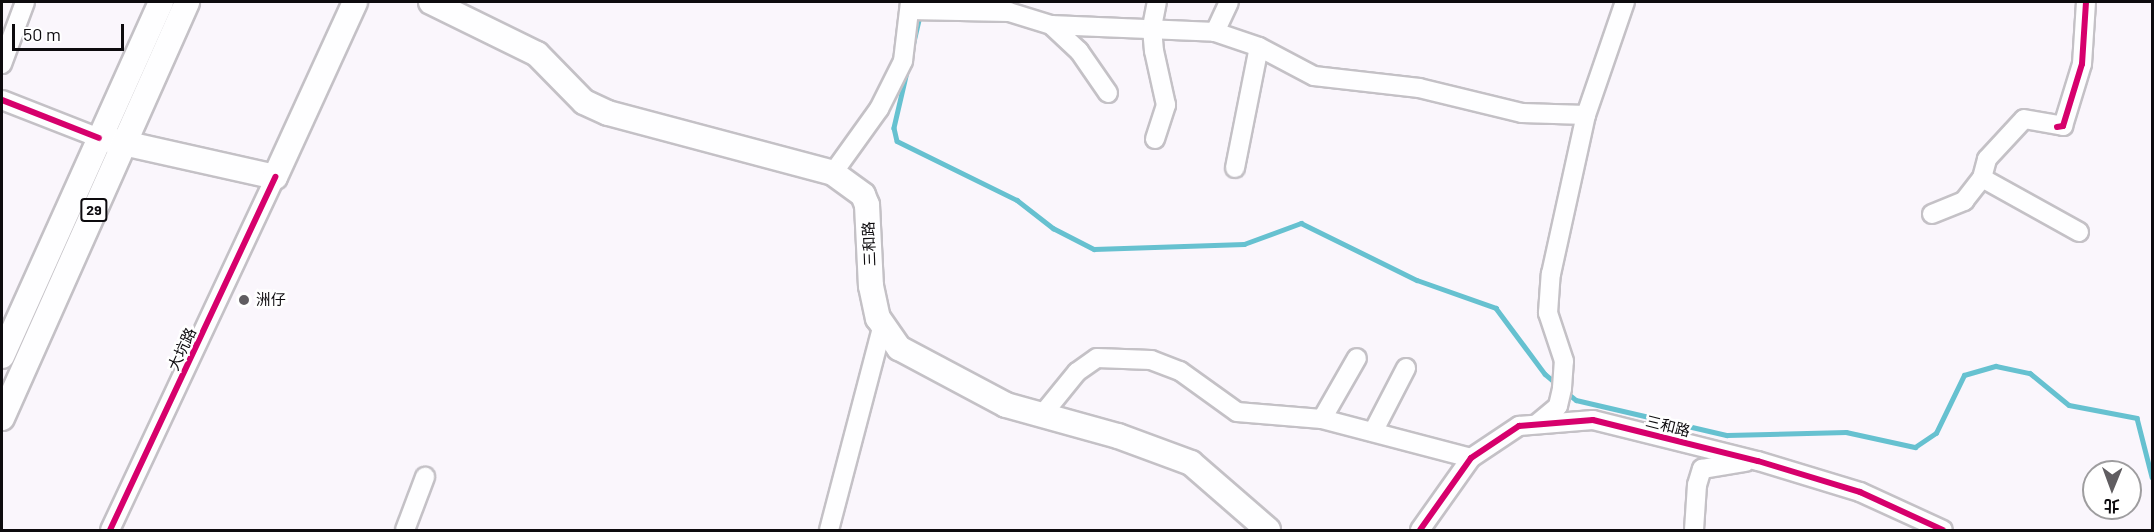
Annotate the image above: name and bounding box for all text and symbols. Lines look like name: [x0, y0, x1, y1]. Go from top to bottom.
scale bar: [15, 12, 128, 50]
text: 50 m: [23, 23, 61, 45]
road number: 29: [79, 199, 109, 221]
street label: 三和路: [859, 221, 879, 267]
place label: 洲仔: [256, 291, 286, 309]
marker: 洲仔: [237, 293, 251, 307]
street label: 大坑路: [164, 325, 200, 373]
street label: 三和路: [1644, 412, 1692, 440]
north arrow: [2082, 460, 2142, 520]
text: 北: [2104, 497, 2120, 516]

